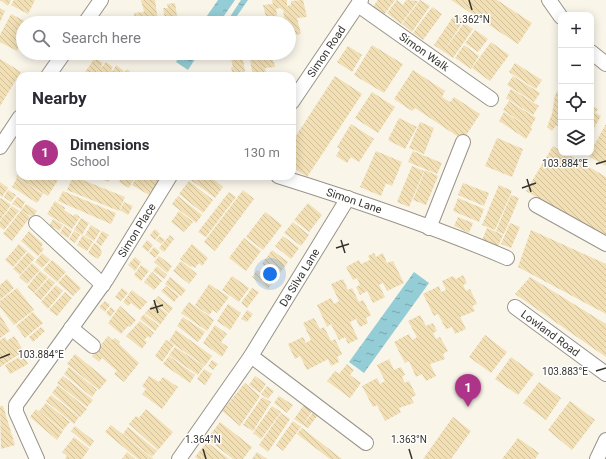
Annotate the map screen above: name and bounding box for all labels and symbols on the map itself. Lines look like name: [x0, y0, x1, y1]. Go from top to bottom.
text: 1.362°N: [454, 14, 490, 25]
street label: Simon Road: [305, 24, 349, 80]
street label: Simon Walk: [397, 30, 452, 74]
text: 103.884°E: [542, 158, 588, 169]
street label: Simon Lane: [325, 186, 384, 216]
street label: Simon Place: [116, 201, 159, 260]
street label: Da Silva Lane: [277, 246, 323, 309]
your location: [260, 264, 280, 284]
street label: Lowland Road: [518, 308, 582, 359]
text: 103.884°E: [18, 349, 64, 360]
text: 103.883°E: [542, 366, 588, 377]
pin: 1: [455, 374, 481, 407]
text: 1.364°N: [185, 434, 221, 445]
text: 1.363°N: [391, 434, 427, 445]

